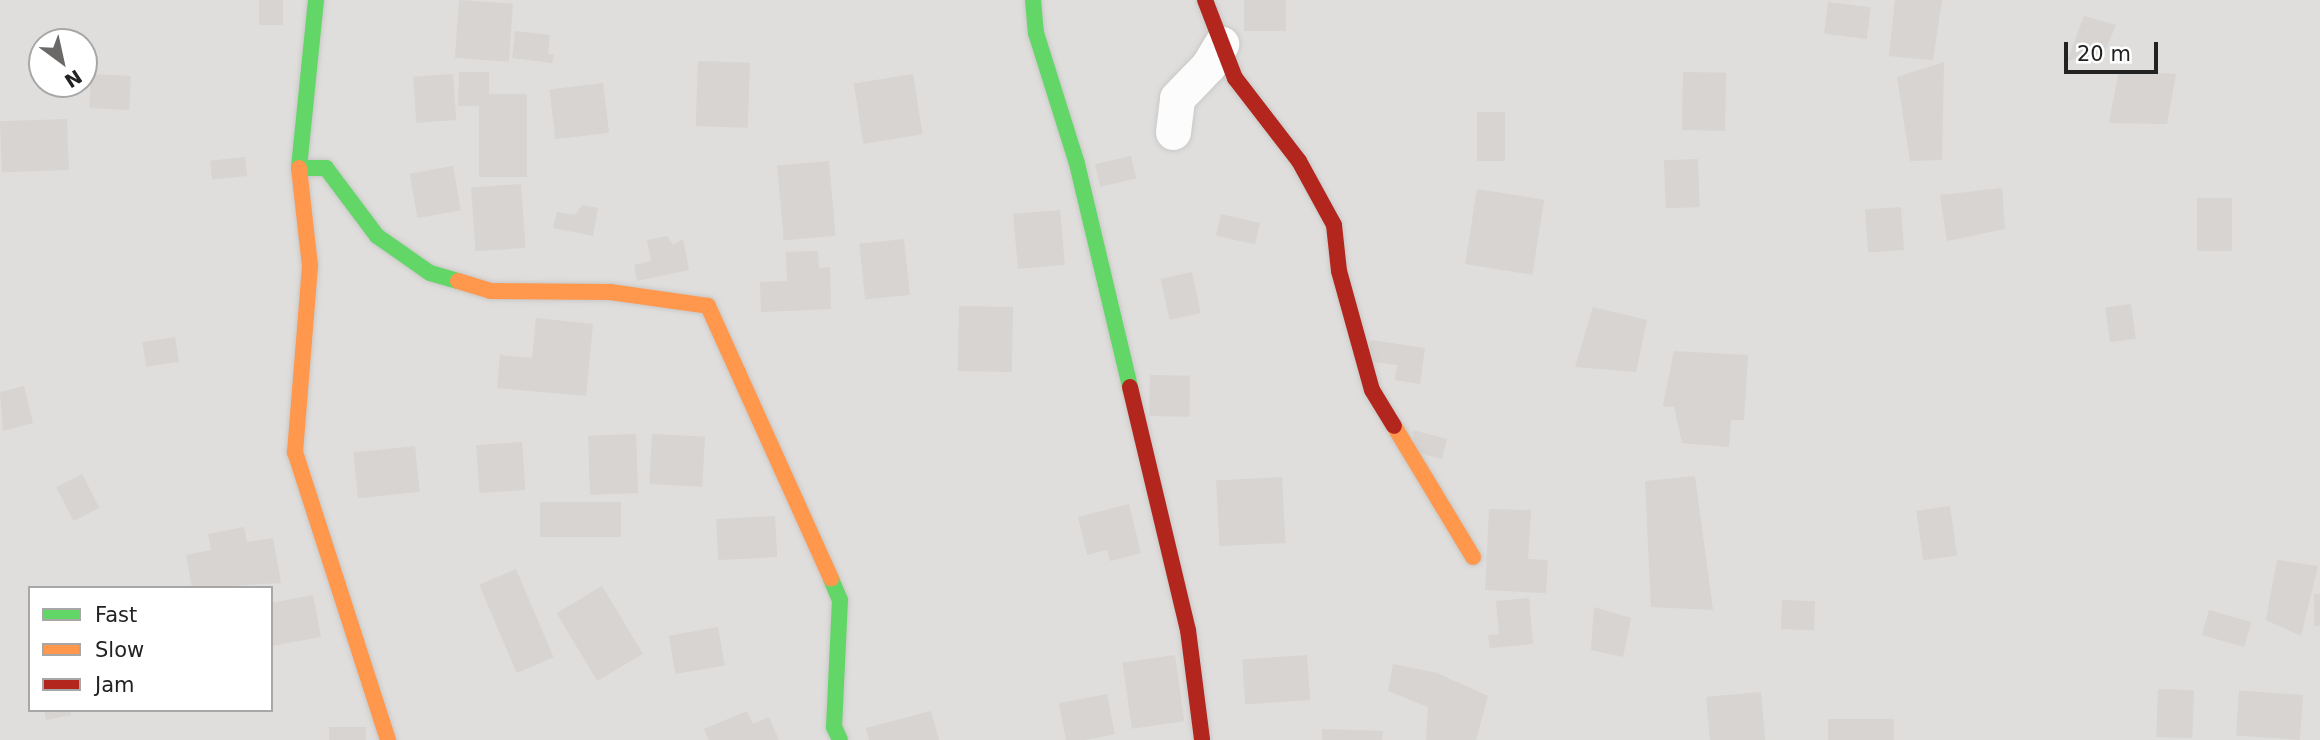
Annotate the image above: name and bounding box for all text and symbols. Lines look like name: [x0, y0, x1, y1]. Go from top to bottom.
north arrow: [28, 28, 98, 98]
scale bar: [2068, 28, 2162, 72]
text: 20 m: [2077, 42, 2131, 66]
text: N: [61, 65, 86, 92]
legend: [28, 586, 273, 712]
text: Fast: [95, 603, 137, 627]
text: Slow: [95, 638, 144, 662]
text: Jam: [95, 673, 135, 697]

